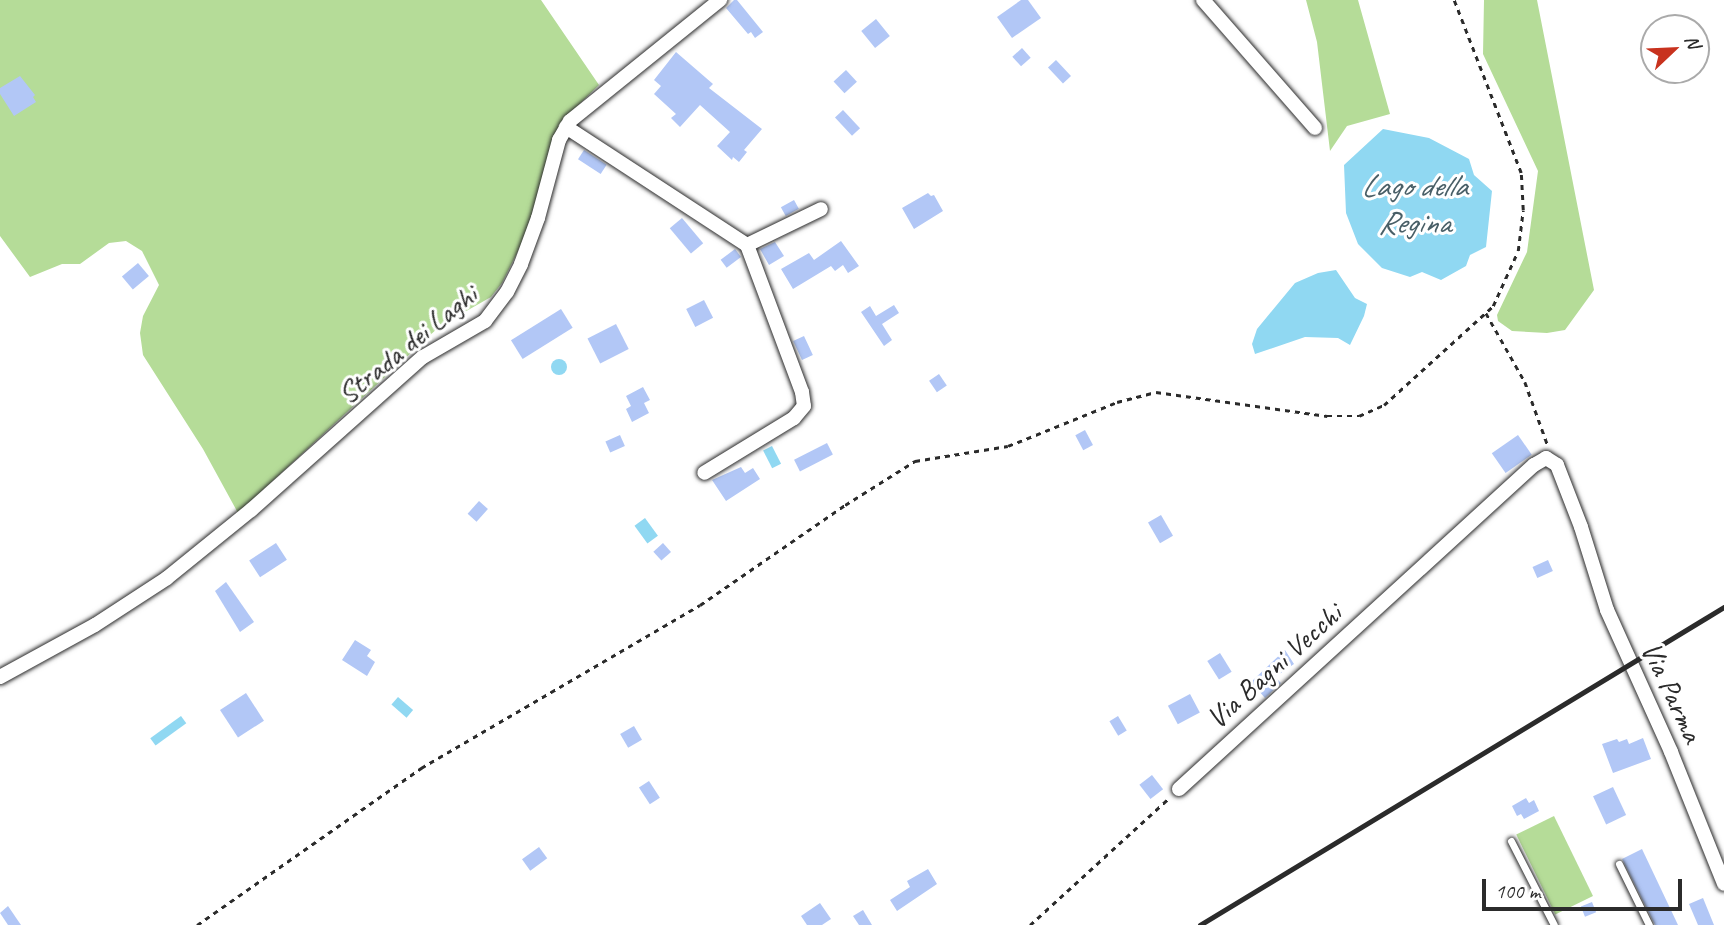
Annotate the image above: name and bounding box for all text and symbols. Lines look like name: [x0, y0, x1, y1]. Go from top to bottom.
north arrow: [1640, 14, 1710, 84]
text: N: [1679, 31, 1706, 52]
water label: Lago della Regina: [1362, 168, 1466, 243]
street label: Strada dei Laghi: [330, 276, 484, 412]
street label: Via Bagni Vecchi: [1199, 596, 1349, 736]
street label: Via Parma: [1633, 636, 1711, 748]
scale bar: [1486, 866, 1686, 910]
text: 100 m: [1495, 878, 1540, 904]

